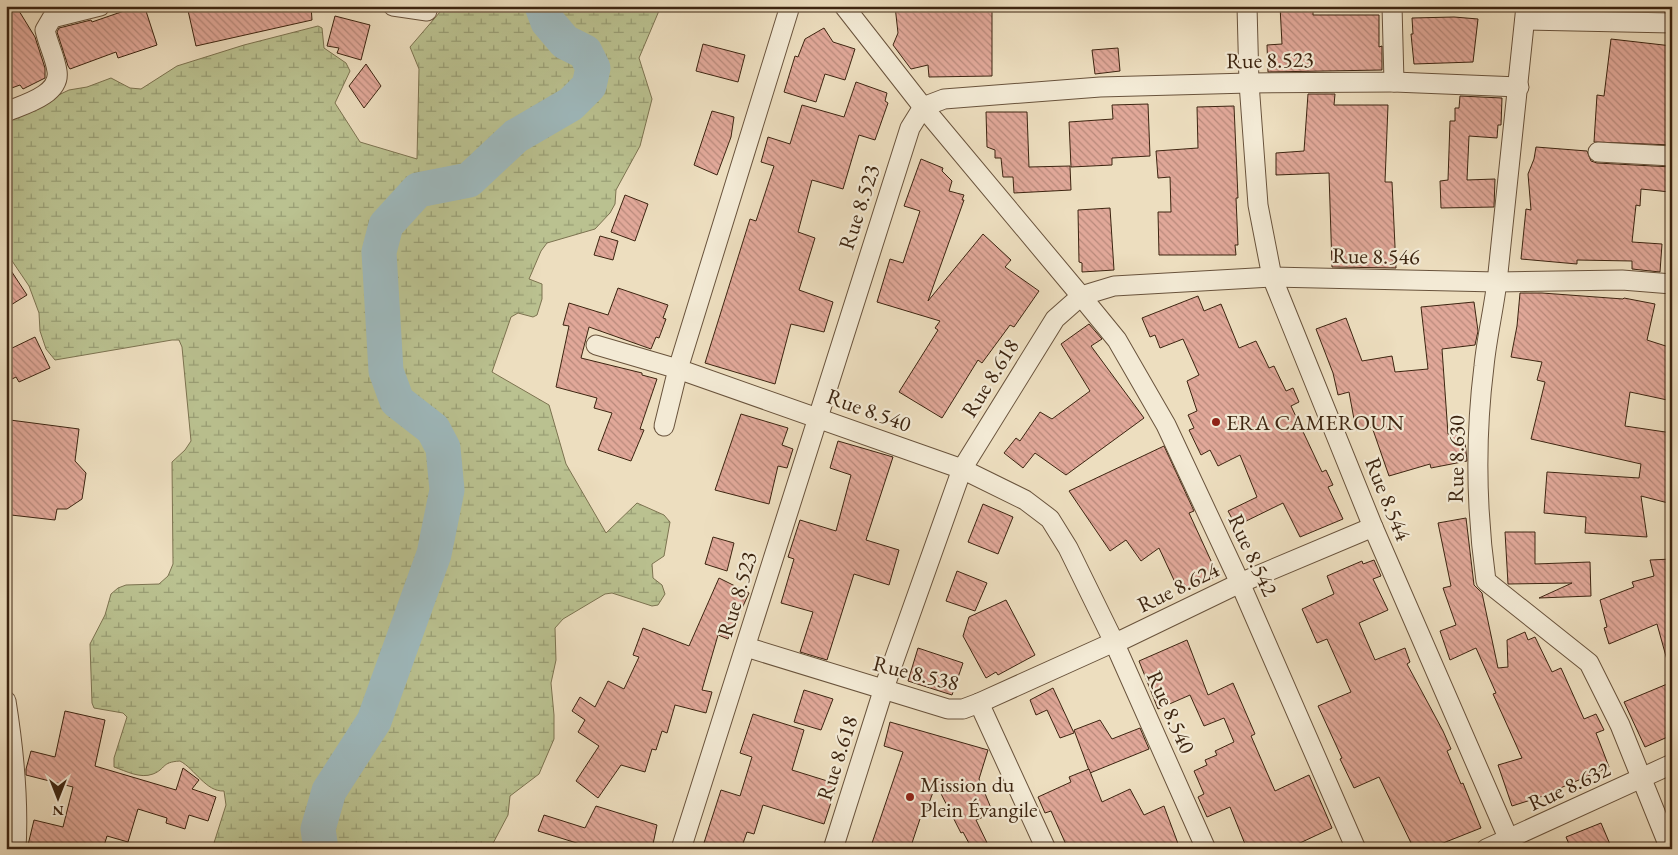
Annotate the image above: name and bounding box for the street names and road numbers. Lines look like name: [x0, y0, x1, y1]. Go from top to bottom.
street label: Rue 8.523: [1226, 45, 1314, 75]
street label: Rue 8.523: [832, 161, 886, 253]
street label: Rue 8.546: [1332, 241, 1420, 271]
street label: Rue 8.618: [955, 333, 1025, 423]
street label: Rue 8.540: [823, 381, 916, 439]
street label: Rue 8.630: [1441, 415, 1471, 503]
street label: Rue 8.544: [1358, 453, 1418, 545]
street label: Rue 8.542: [1221, 509, 1285, 601]
street label: Rue 8.523: [710, 548, 764, 640]
street label: Rue 8.624: [1132, 555, 1224, 619]
street label: Rue 8.538: [870, 648, 962, 698]
street label: Rue 8.540: [1140, 666, 1202, 758]
street label: Rue 8.618: [810, 712, 864, 804]
street label: Rue 8.632: [1523, 754, 1615, 818]

